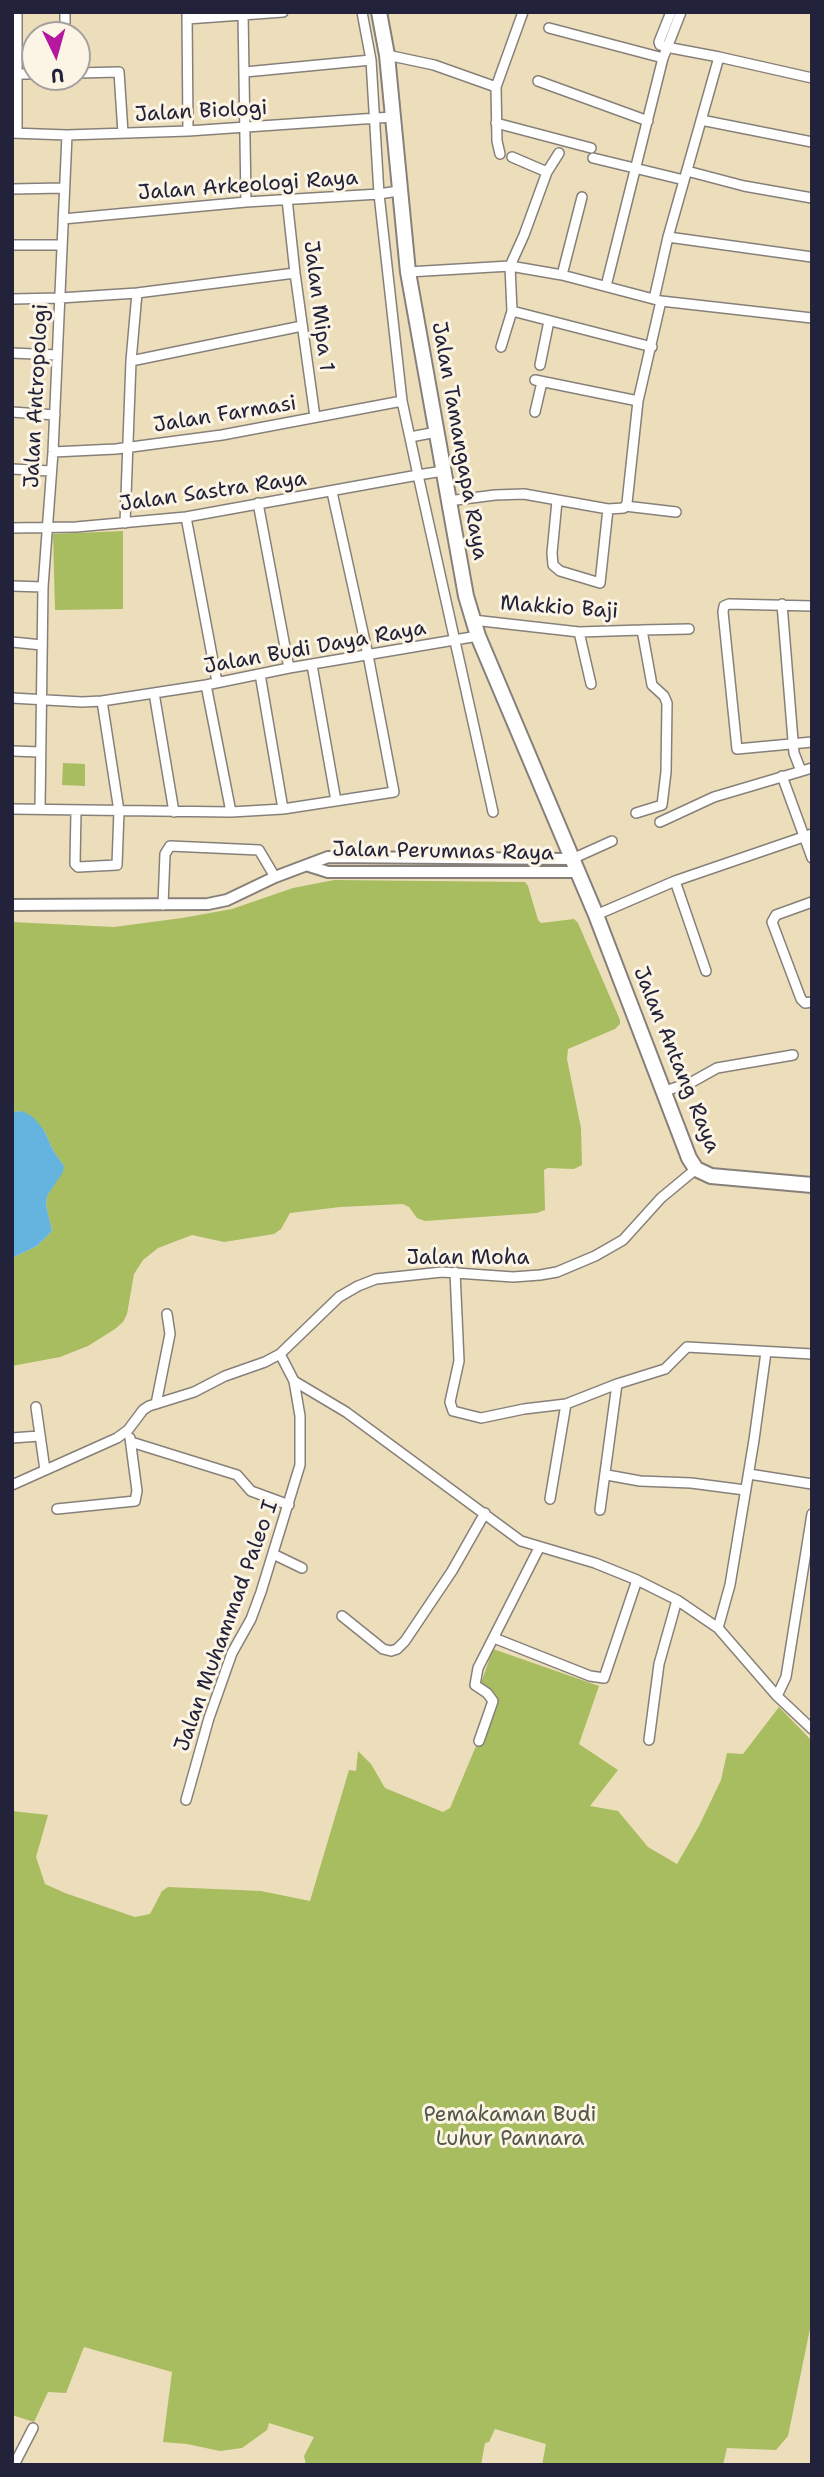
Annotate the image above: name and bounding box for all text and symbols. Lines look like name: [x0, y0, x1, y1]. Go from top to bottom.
north arrow: [21, 21, 91, 91]
text: U: [50, 62, 65, 88]
street label: Jalan Biologi: [134, 96, 268, 128]
street label: Jalan Arkeologi Raya: [137, 166, 359, 206]
street label: Jalan Mipa 1: [297, 239, 339, 373]
street label: Jalan Antropologi: [20, 303, 54, 489]
street label: Jalan Tamangapa Raya: [426, 320, 492, 562]
street label: Jalan Farmasi: [152, 391, 298, 439]
street label: Jalan Sastra Raya: [118, 466, 308, 518]
street label: Makkio Baji: [499, 591, 619, 625]
street label: Jalan Budi Daya Raya: [202, 616, 428, 680]
street label: Jalan Perumnas Raya: [332, 837, 554, 867]
street label: Jalan Antang Raya: [627, 963, 725, 1157]
street label: Jalan Moha: [406, 1246, 530, 1272]
street label: Jalan Muhammad Paleo I: [170, 1497, 284, 1755]
park label: Pemakaman Budi Luhur Pannara: [423, 2103, 597, 2153]

